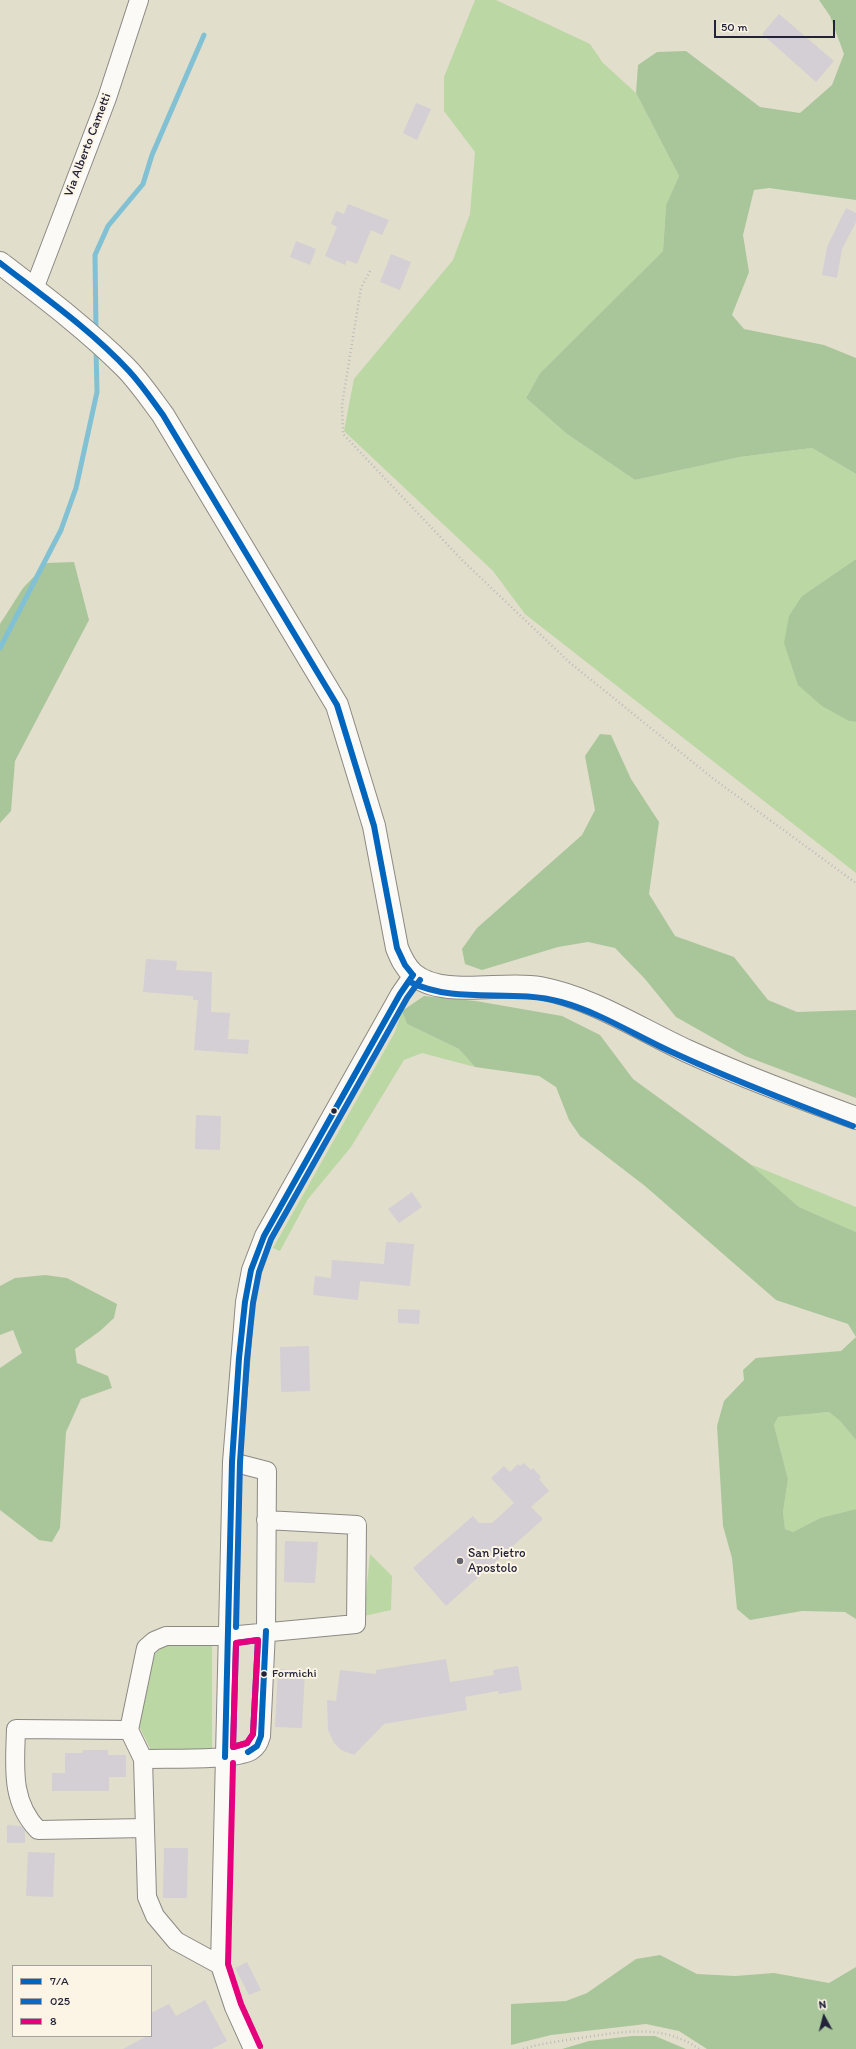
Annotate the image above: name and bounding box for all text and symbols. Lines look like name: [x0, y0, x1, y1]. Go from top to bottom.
scale bar: [716, 12, 837, 38]
text: 50 m: [721, 20, 747, 34]
street label: Via Alberto Cametti: [61, 91, 115, 199]
unlabelled marker: [329, 1106, 339, 1116]
place label: San Pietro Apostolo: [468, 1546, 526, 1577]
marker: San Pietro Apostolo: [455, 1556, 465, 1566]
place label: Formichi: [272, 1667, 317, 1681]
marker: Formichi: [259, 1669, 269, 1679]
legend: [12, 1965, 152, 2037]
text: 7/A: [50, 1974, 69, 1988]
text: 025: [50, 1994, 70, 2008]
north arrow: [804, 1997, 844, 2037]
text: N: [818, 1998, 827, 2011]
text: 8: [50, 2014, 57, 2028]

